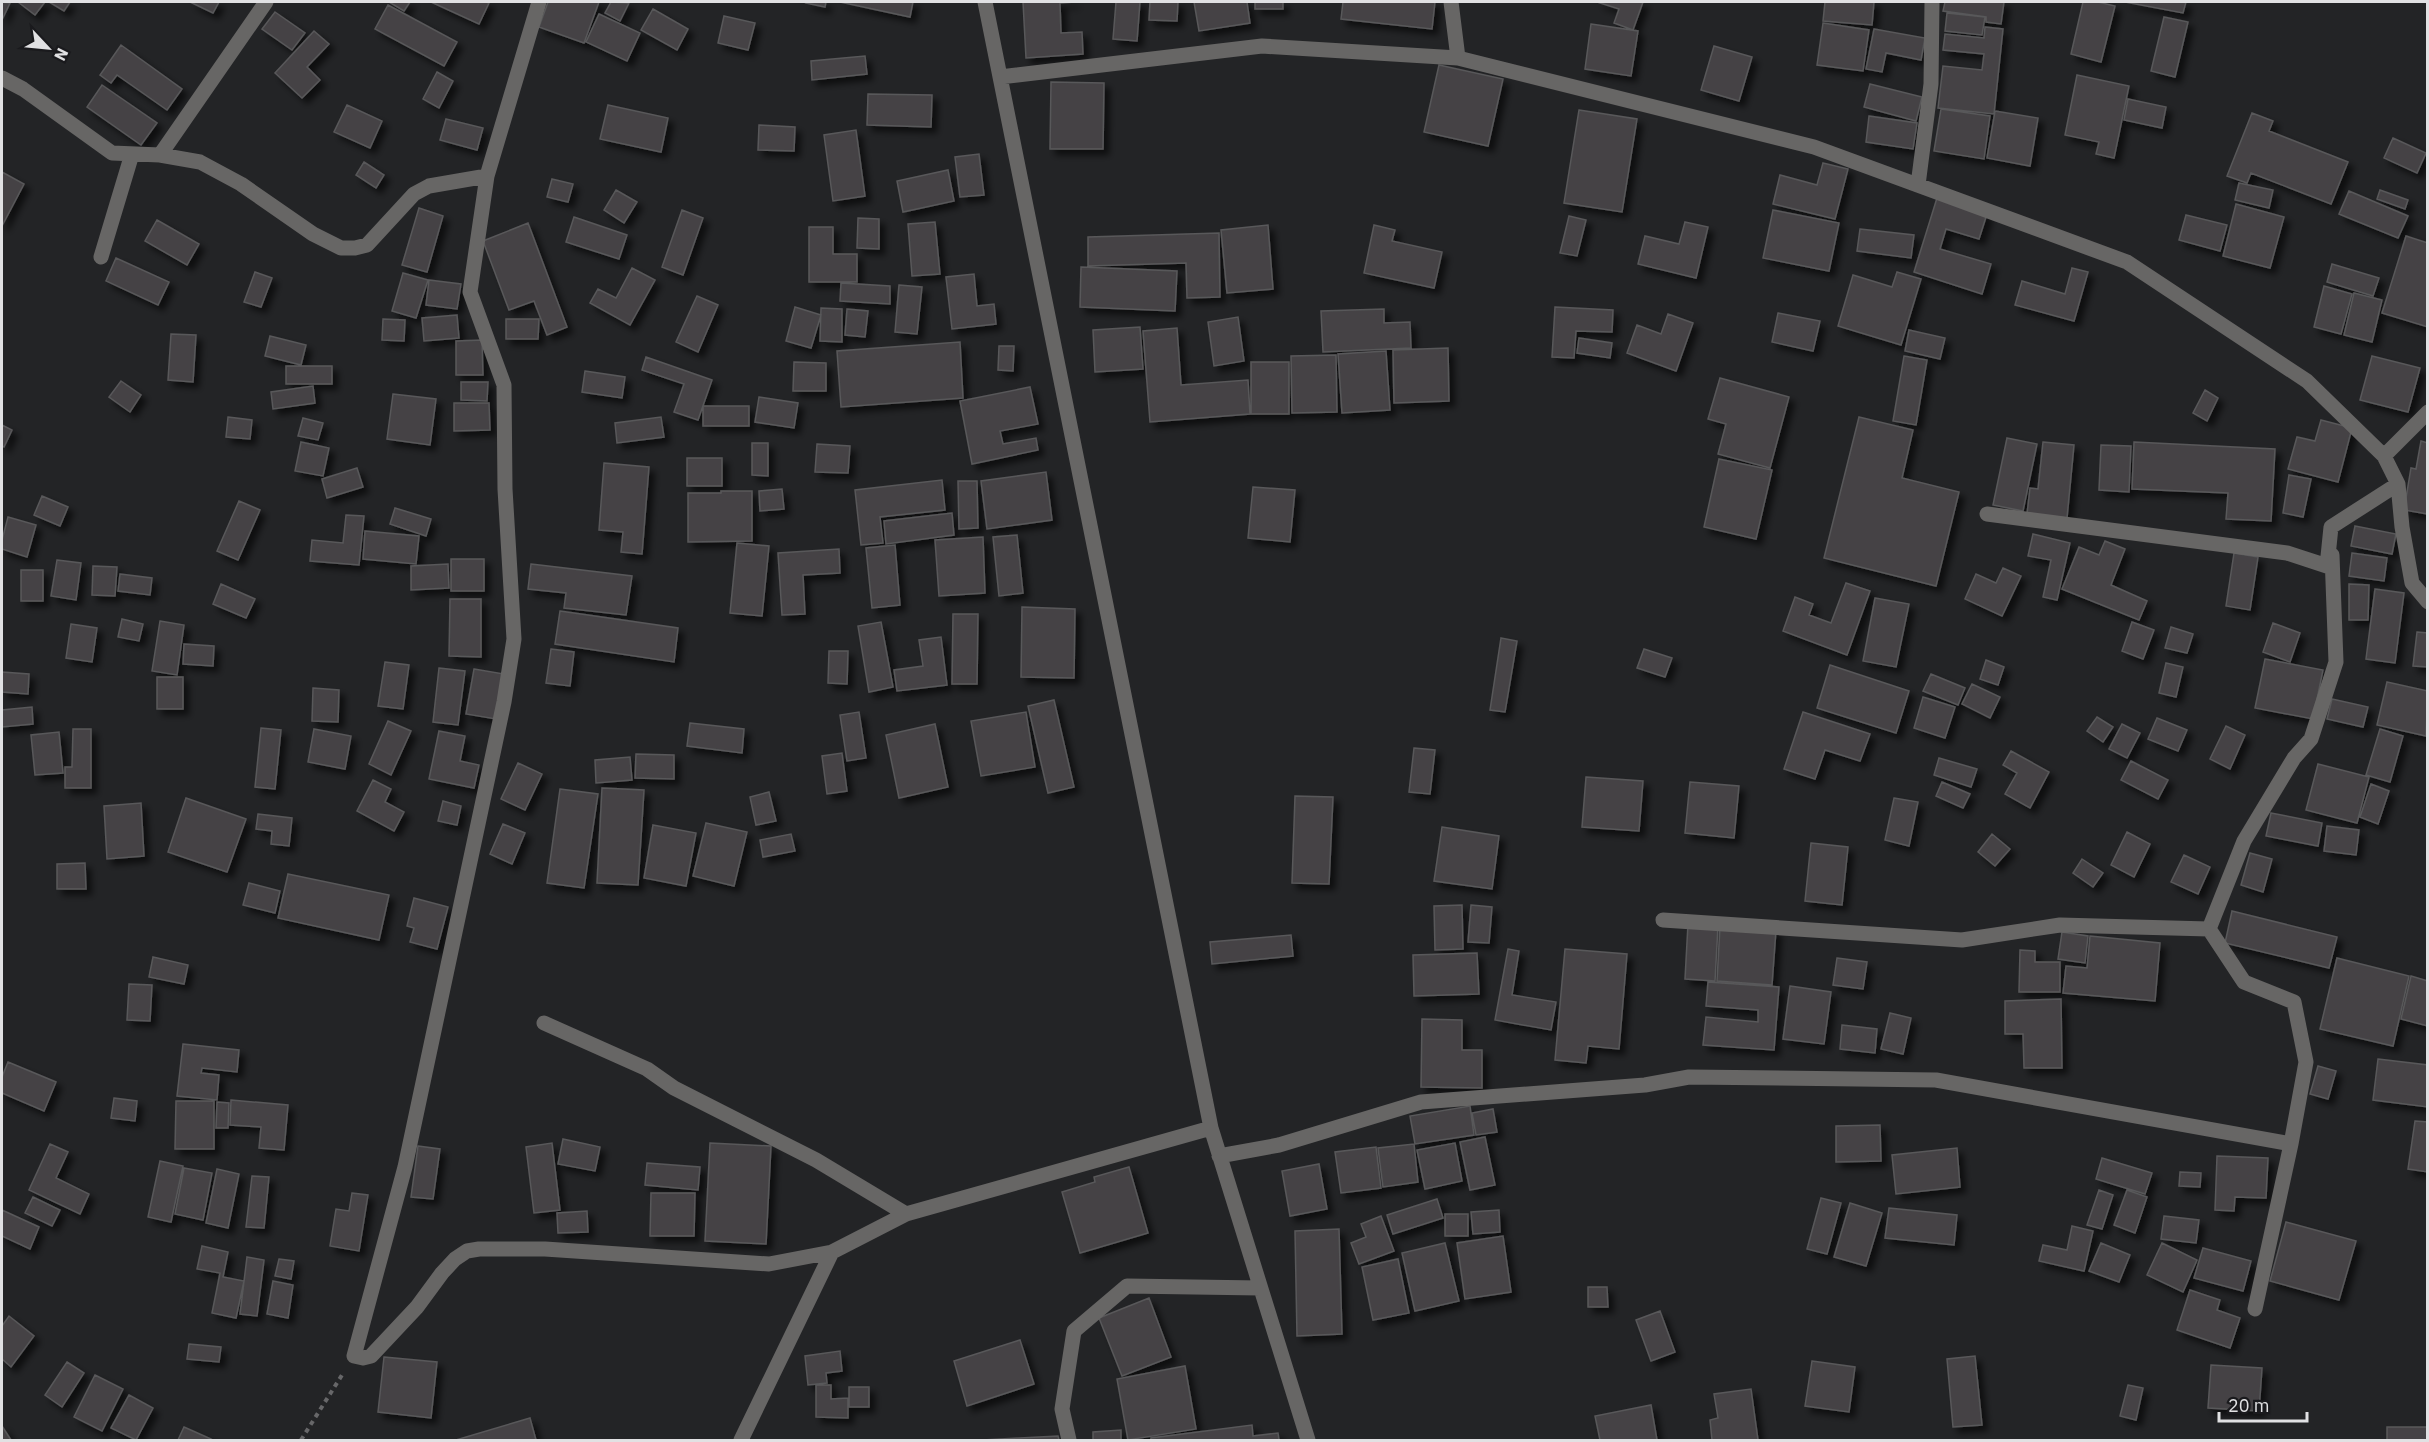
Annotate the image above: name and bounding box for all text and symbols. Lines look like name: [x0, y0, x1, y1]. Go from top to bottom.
north arrow: [18, 18, 78, 78]
text: N: [50, 45, 73, 64]
scale bar: [2219, 1385, 2308, 1423]
text: 20 m: [2228, 1394, 2270, 1417]

